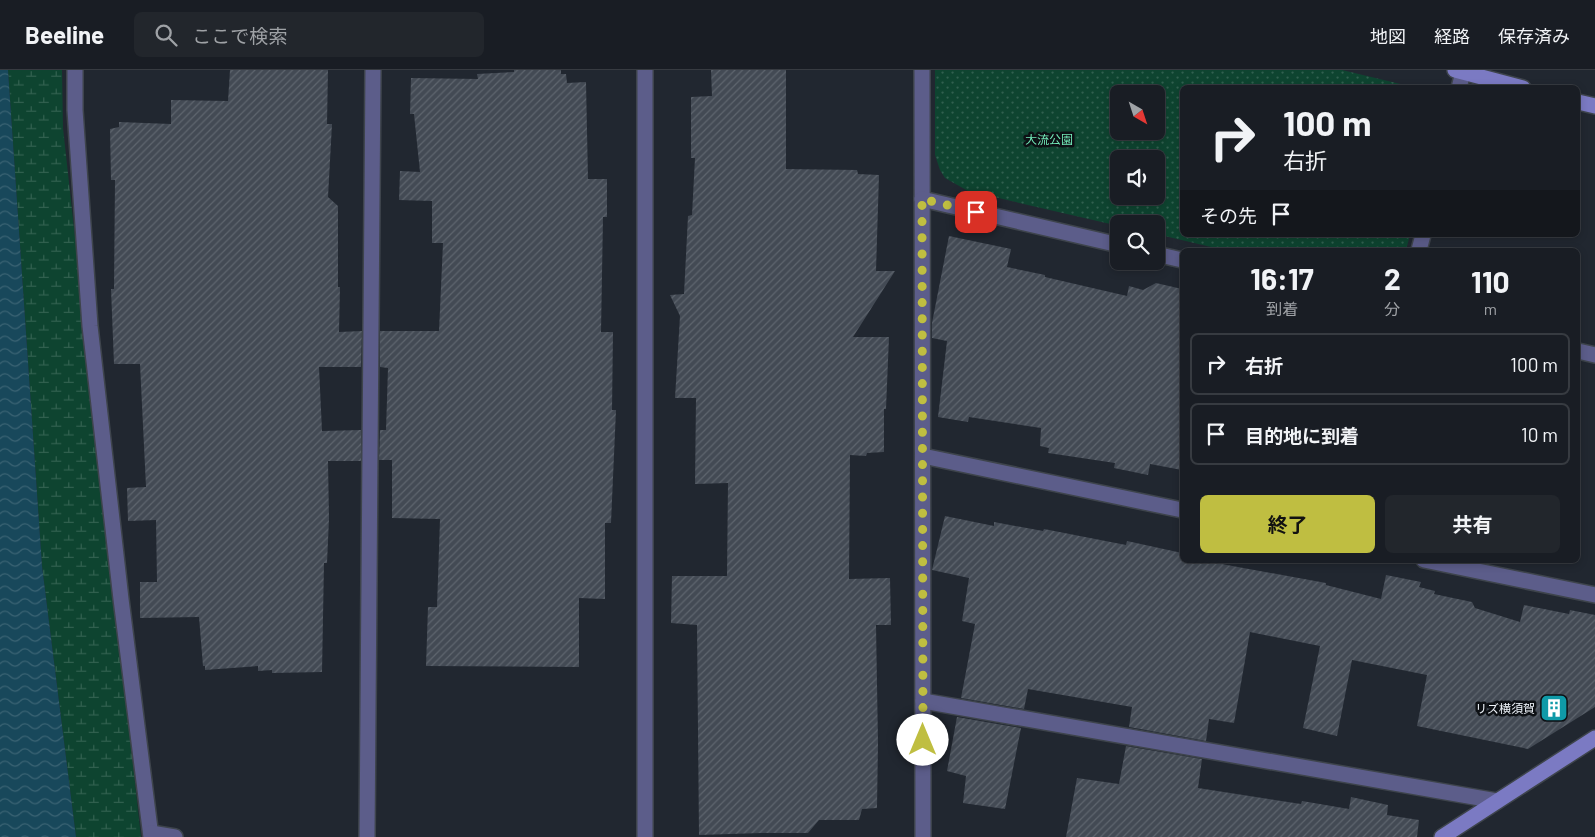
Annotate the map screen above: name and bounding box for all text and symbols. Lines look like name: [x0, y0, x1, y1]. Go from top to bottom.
search box: [134, 12, 484, 57]
text: Beeline: [25, 20, 104, 49]
icon: search: [152, 21, 180, 49]
text: ここで検索: [192, 24, 287, 47]
text: 地図: [1370, 25, 1406, 47]
text: 経路: [1434, 25, 1470, 47]
text: 保存済み: [1498, 25, 1570, 47]
north arrow: [1110, 85, 1165, 140]
map controls: [1110, 85, 1165, 270]
text: 100 m: [1283, 101, 1372, 143]
icon: right: [1200, 105, 1265, 170]
park label: 大流公園: [1025, 132, 1073, 146]
text: 右折: [1283, 147, 1327, 173]
button: sound: [1110, 150, 1165, 205]
pin: [955, 191, 997, 233]
icon: arrive: [962, 198, 990, 226]
icon: arrive: [1267, 200, 1295, 228]
text: その先: [1200, 204, 1257, 227]
button: search: [1110, 215, 1165, 270]
text: 16:17: [1250, 260, 1314, 296]
text: 2: [1384, 260, 1401, 296]
text: 110: [1471, 263, 1510, 299]
text: 到着: [1266, 299, 1298, 318]
text: 分: [1384, 299, 1400, 318]
text: m: [1484, 299, 1497, 318]
icon: right: [1202, 350, 1230, 378]
text: 100 m: [1510, 353, 1558, 376]
text: 右折: [1245, 354, 1283, 377]
icon: arrive: [1202, 420, 1230, 448]
text: 10 m: [1521, 423, 1558, 446]
text: 目的地に到着: [1245, 424, 1359, 447]
button: 終了: [1200, 495, 1375, 553]
button: 共有: [1385, 495, 1560, 553]
building icon: リズ横須賀: [1539, 693, 1569, 723]
place label: リズ横須賀: [1475, 701, 1535, 715]
position arrow: [896, 713, 948, 765]

